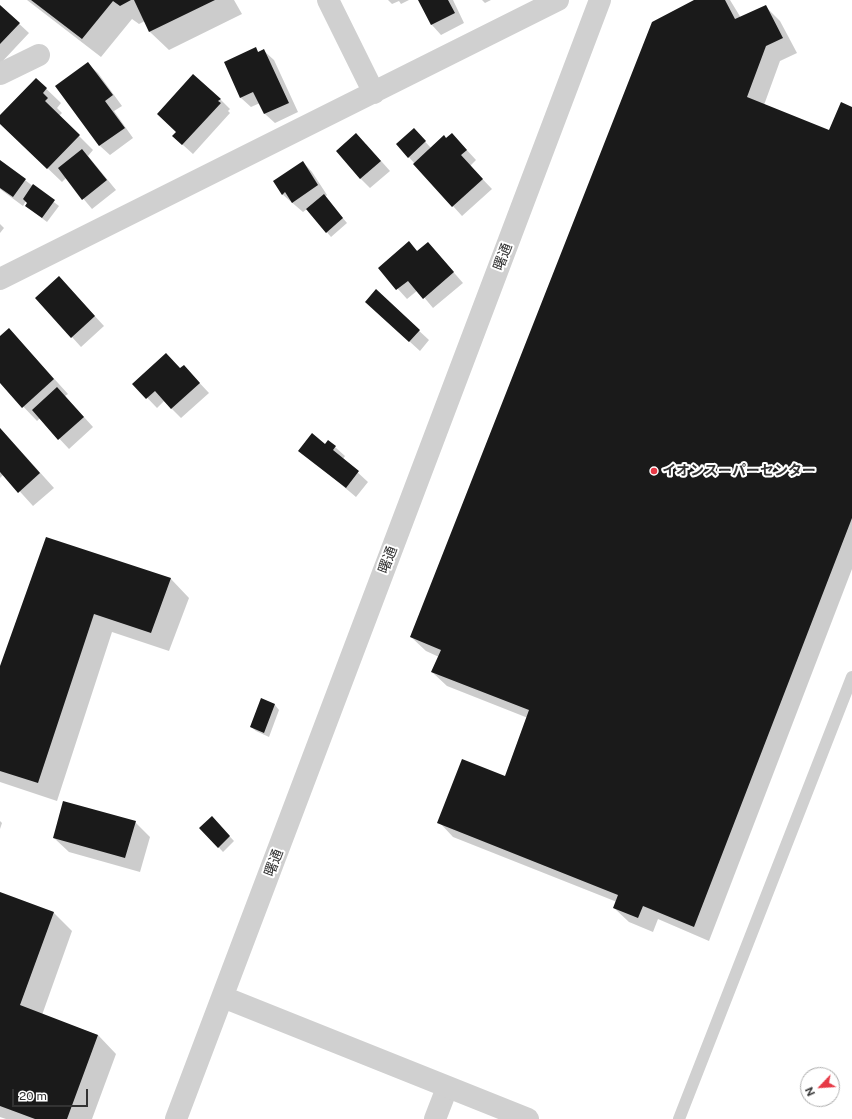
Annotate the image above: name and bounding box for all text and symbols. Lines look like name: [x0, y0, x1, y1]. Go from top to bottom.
street label: 曙通: [490, 241, 516, 273]
place label: イオンスーパーセンター: [662, 463, 816, 479]
marker: イオンスーパーセンター: [649, 466, 659, 476]
street label: 曙通: [375, 544, 401, 576]
street label: 曙通: [261, 847, 287, 879]
north arrow: [800, 1067, 840, 1107]
scale bar: [14, 1081, 90, 1107]
text: N: [803, 1085, 817, 1098]
text: 20 m: [19, 1089, 47, 1103]

